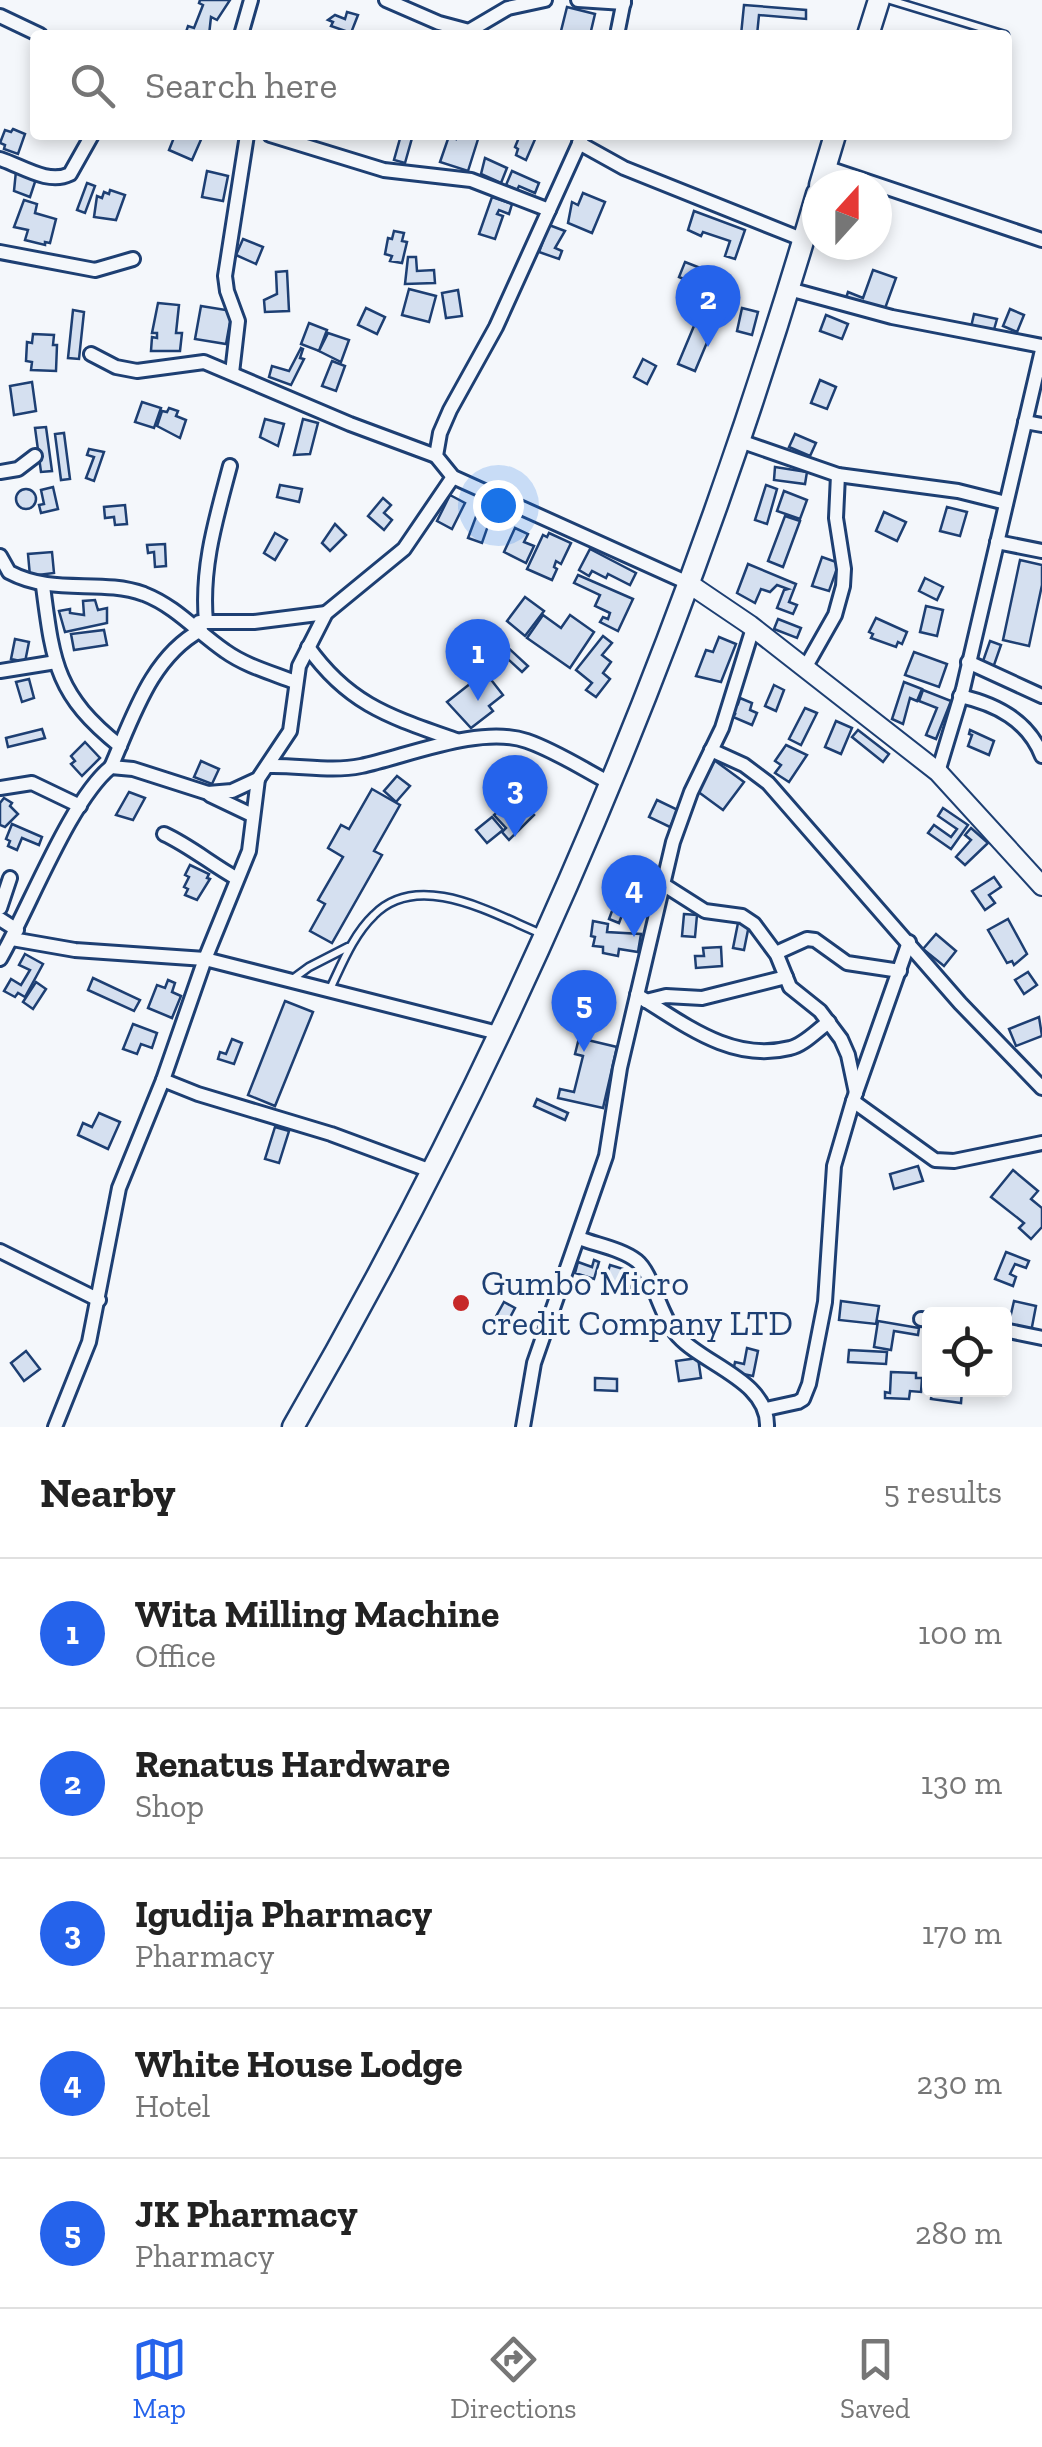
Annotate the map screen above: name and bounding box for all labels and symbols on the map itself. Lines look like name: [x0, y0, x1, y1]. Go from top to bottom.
north arrow: [802, 170, 892, 260]
pin: 2: [676, 264, 740, 347]
your location: [473, 480, 524, 531]
pin: 1: [446, 618, 510, 701]
pin: 3: [482, 754, 548, 837]
pin: 4: [602, 854, 666, 937]
pin: 5: [552, 970, 616, 1052]
place label: Gumbo Micro credit Company LTD: [481, 1262, 793, 1344]
marker: Gumbo Micro credit Company LTD: [450, 1292, 472, 1314]

